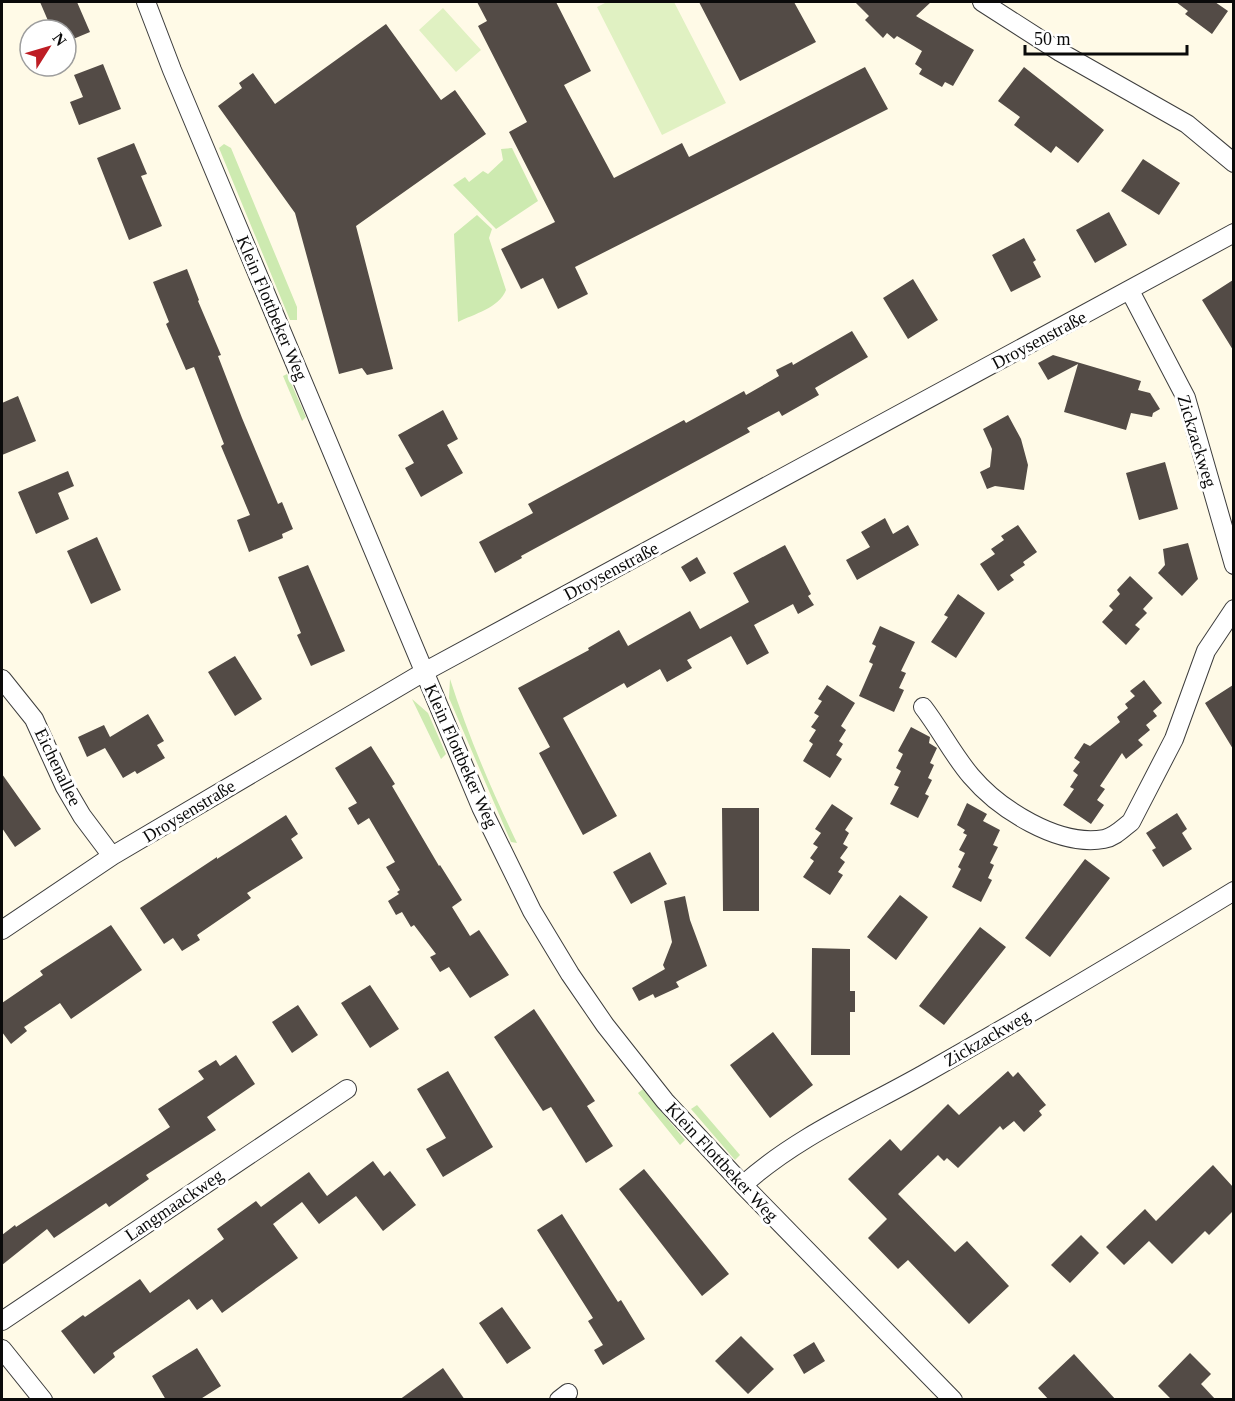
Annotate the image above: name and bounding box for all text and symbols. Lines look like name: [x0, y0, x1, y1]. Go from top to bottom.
north arrow: [18, 18, 78, 78]
scale bar: [1025, 18, 1187, 56]
text: 50 m: [1034, 29, 1071, 49]
text: N: [49, 30, 70, 49]
street label: Klein Flottbeker Weg: [232, 233, 312, 383]
street label: Droysenstraße: [988, 307, 1090, 373]
street label: Zickzackweg: [1173, 392, 1221, 490]
street label: Droysenstraße: [560, 538, 662, 604]
street label: Klein Flottbeker Weg: [420, 681, 502, 831]
street label: Eichenallee: [31, 725, 85, 809]
street label: Droysenstraße: [139, 776, 239, 846]
street label: Zickzackweg: [940, 1005, 1034, 1071]
street label: Klein Flottbeker Weg: [662, 1098, 782, 1226]
street label: Langmaackweg: [121, 1165, 227, 1245]

